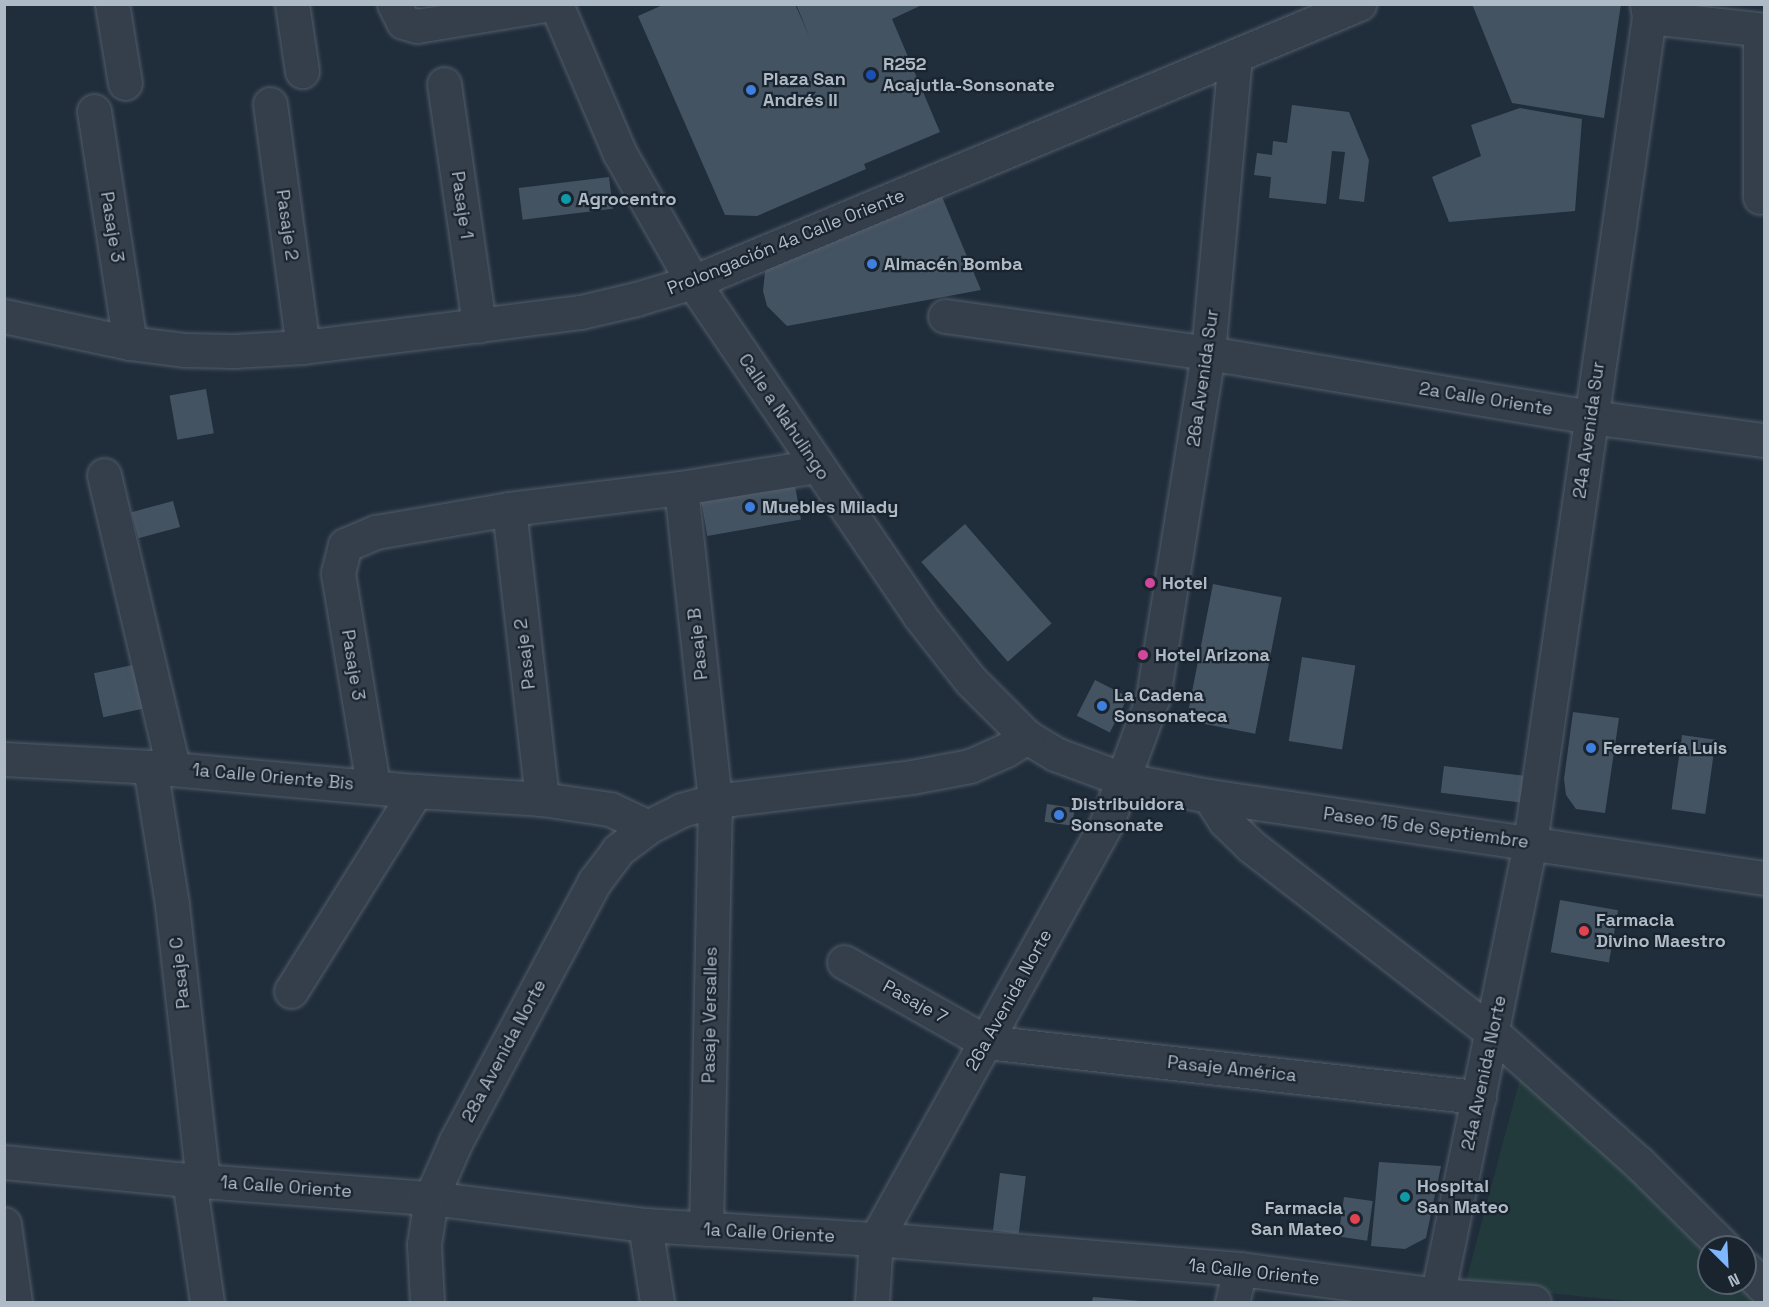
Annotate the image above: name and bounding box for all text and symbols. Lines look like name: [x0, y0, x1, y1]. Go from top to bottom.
place label: R252 Acajutla-Sonsonate: [883, 54, 1055, 97]
marker: R252 Acajutla-Sonsonate: [864, 68, 878, 82]
place label: Plaza San Andrés II: [763, 69, 846, 112]
marker: Plaza San Andrés II: [744, 83, 758, 97]
street label: Pasaje 1: [447, 170, 477, 240]
street label: Prolongación 4a Calle Oriente: [664, 184, 908, 300]
street label: Pasaje 2: [271, 188, 303, 262]
place label: Agrocentro: [578, 188, 677, 210]
street label: Pasaje 3: [96, 190, 128, 264]
marker: Agrocentro: [559, 192, 573, 206]
place label: Almacén Bomba: [884, 253, 1023, 275]
marker: Almacén Bomba: [865, 257, 879, 271]
street label: 26a Avenida Sur: [1183, 308, 1223, 448]
street label: Calle a Nahulingo: [734, 350, 834, 484]
street label: 24a Avenida Sur: [1569, 360, 1609, 500]
street label: 2a Calle Oriente: [1418, 378, 1554, 420]
place label: Muebles Milady: [762, 496, 898, 518]
marker: Muebles Milady: [743, 500, 757, 514]
place label: Hotel: [1162, 572, 1208, 594]
marker: Hotel: [1143, 576, 1157, 590]
street label: Pasaje B: [683, 607, 713, 681]
street label: Pasaje 2: [510, 617, 540, 691]
street label: Pasaje 3: [337, 628, 369, 702]
place label: Hotel Arizona: [1155, 644, 1270, 666]
marker: Hotel Arizona: [1136, 648, 1150, 662]
place label: La Cadena Sonsonateca: [1114, 685, 1228, 728]
marker: La Cadena Sonsonateca: [1095, 699, 1109, 713]
place label: Ferretería Luis: [1603, 737, 1727, 759]
marker: Ferretería Luis: [1584, 741, 1598, 755]
street label: 1a Calle Oriente Bis: [191, 759, 355, 795]
place label: Distribuidora Sonsonate: [1071, 794, 1184, 836]
street label: Paseo 15 de Septiembre: [1322, 803, 1530, 853]
marker: Distribuidora Sonsonate: [1052, 808, 1066, 822]
place label: Farmacia Divino Maestro: [1596, 910, 1726, 952]
marker: Farmacia Divino Maestro: [1577, 924, 1591, 938]
street label: 26a Avenida Norte: [961, 926, 1057, 1074]
street label: Pasaje C: [165, 936, 195, 1010]
street label: Pasaje Versalles: [698, 946, 722, 1084]
street label: Pasaje 7: [879, 975, 951, 1029]
street label: 28a Avenida Norte: [457, 976, 551, 1126]
street label: 24a Avenida Norte: [1457, 993, 1511, 1153]
street label: Pasaje América: [1166, 1051, 1298, 1087]
street label: 1a Calle Oriente: [220, 1172, 352, 1202]
place label: Hospital San Mateo: [1417, 1176, 1509, 1218]
marker: Hospital San Mateo: [1398, 1190, 1412, 1204]
place label: Farmacia San Mateo: [1251, 1198, 1343, 1240]
marker: Farmacia San Mateo: [1348, 1212, 1362, 1226]
street label: 1a Calle Oriente: [703, 1219, 835, 1247]
north arrow: [1697, 1235, 1757, 1295]
street label: 1a Calle Oriente: [1187, 1254, 1321, 1290]
text: N: [1725, 1268, 1743, 1292]

